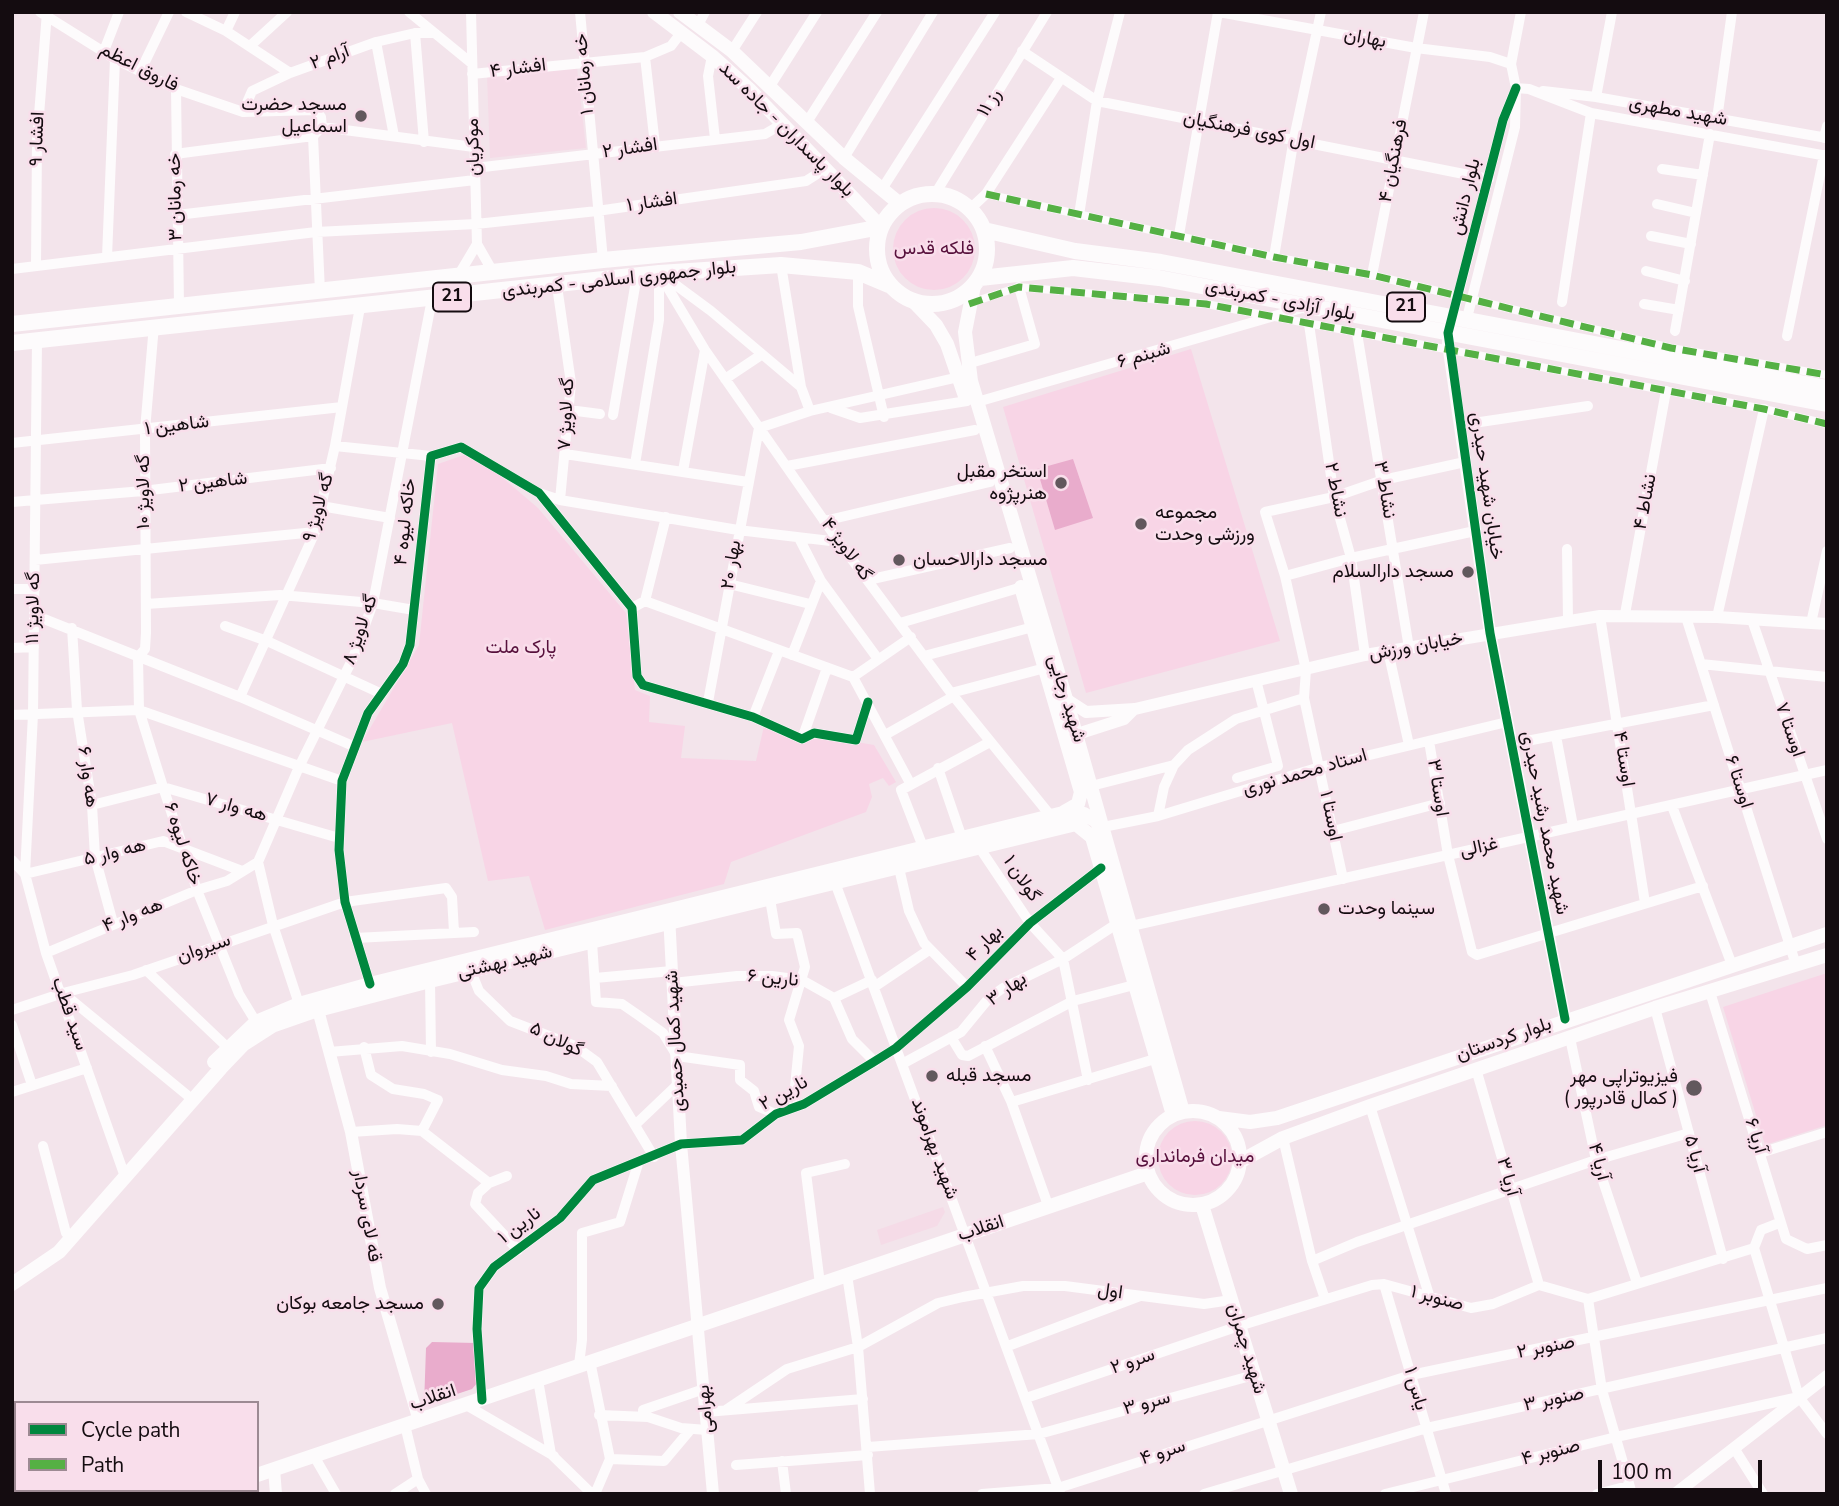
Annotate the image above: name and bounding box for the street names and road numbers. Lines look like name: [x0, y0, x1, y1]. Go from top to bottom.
street label: بهاران: [1342, 24, 1388, 54]
street label: خه رمانان ۱: [570, 33, 600, 115]
street label: فاروق اعظم: [96, 38, 182, 98]
street label: آرام ۲: [307, 40, 353, 76]
street label: افشار ۴: [489, 54, 547, 84]
street label: بلوار پاسداران - جاده سد: [714, 58, 858, 202]
street label: رز ۱۱: [973, 85, 1007, 121]
street label: شهید مطهری: [1627, 92, 1729, 132]
street label: اول کوی فرهنگیان: [1181, 107, 1317, 155]
street label: افشار ۹: [26, 111, 50, 167]
street label: فرهنگیان ۴: [1375, 117, 1413, 205]
street label: موکریان: [462, 118, 486, 176]
street label: افشار ۲: [601, 134, 659, 164]
street label: خه رمانان ۳: [164, 153, 188, 241]
street label: بلوار دانش: [1445, 156, 1487, 238]
street label: افشار ۱: [625, 188, 679, 218]
street label: بلوار جمهوری اسلامی - کمربندی: [501, 256, 737, 304]
street label: بلوار آزادی - کمربندی: [1203, 275, 1357, 327]
road number: 21: [433, 282, 471, 312]
road number: 21: [1387, 292, 1425, 321]
street label: شبنم ۶: [1115, 338, 1173, 374]
street label: گه لاویژ ۷: [554, 377, 580, 451]
street label: شاهین ۱: [143, 411, 211, 441]
street label: خیابان شهید حیدری: [1464, 411, 1508, 561]
street label: گه لاویژ ۱۰: [133, 455, 155, 529]
street label: نشاط ۳: [1368, 460, 1400, 520]
street label: نشاط ۲: [1319, 461, 1351, 519]
street label: شاهین ۲: [177, 467, 249, 499]
street label: گه لاویژ ۹: [298, 471, 340, 545]
street label: نشاط ۴: [1629, 472, 1663, 532]
street label: خاکه لیوه ۴: [390, 477, 422, 567]
street label: گه لاویژ ۴: [816, 514, 876, 586]
street label: بهار ۲۰: [717, 539, 747, 591]
street label: گه لاویژ ۱۱: [22, 572, 46, 644]
street label: گه لاویژ ۸: [338, 592, 384, 668]
street label: خیابان ورزش: [1367, 628, 1465, 666]
street label: شهید رجایی: [1042, 653, 1090, 745]
street label: اوستا ۷: [1769, 700, 1809, 760]
street label: شهید محمد رشید حیدری: [1515, 729, 1573, 917]
street label: اوستا ۴: [1607, 730, 1639, 788]
street label: استاد محمد نوری: [1240, 744, 1370, 802]
street label: هه وار ۶: [71, 745, 103, 809]
street label: اوستا ۶: [1719, 753, 1757, 811]
street label: اوستا ۳: [1421, 758, 1453, 818]
street label: هه وار ۷: [202, 788, 270, 828]
street label: اوستا ۱: [1314, 789, 1346, 843]
street label: خاکه لیوه ۶: [158, 800, 206, 888]
street label: غزالی: [1458, 833, 1500, 863]
street label: هه وار ۵: [81, 834, 149, 872]
street label: گولان ۱: [997, 852, 1045, 906]
street label: هه وار ۴: [100, 894, 166, 938]
street label: بهار ۴: [962, 921, 1008, 967]
street label: سیروان: [174, 929, 234, 969]
street label: شهید بهشتی: [455, 941, 555, 985]
street label: نارین ۶: [746, 965, 800, 993]
street label: بهار ۳: [982, 968, 1032, 1012]
street label: شهید کمال حمیدی: [661, 970, 691, 1112]
street label: سید قطب: [46, 974, 92, 1054]
street label: بلوار کردستان: [1453, 1013, 1555, 1067]
street label: گولان ۵: [526, 1017, 586, 1063]
street label: نارین ۲: [756, 1071, 812, 1117]
street label: شهید بهراموند: [905, 1095, 963, 1203]
street label: آریا ۶: [1739, 1115, 1771, 1157]
street label: آریا ۵: [1678, 1133, 1710, 1175]
street label: آریا ۴: [1582, 1141, 1614, 1183]
street label: آریا ۳: [1491, 1155, 1523, 1199]
street label: قه لای سردار: [347, 1168, 385, 1264]
street label: نارین ۱: [494, 1203, 546, 1249]
street label: انقلاب: [955, 1211, 1007, 1247]
street label: اول: [1096, 1279, 1124, 1305]
street label: صنوبر ۱: [1408, 1281, 1466, 1317]
street label: شهید چمران: [1221, 1301, 1271, 1397]
street label: صنوبر ۲: [1515, 1331, 1577, 1365]
street label: سرو ۲: [1108, 1344, 1158, 1380]
street label: یاس ۱: [1398, 1365, 1432, 1413]
street label: انقلاب: [407, 1380, 459, 1416]
street label: صنوبر ۳: [1522, 1382, 1586, 1418]
street label: بهرامی: [693, 1384, 719, 1434]
street label: سرو ۳: [1121, 1387, 1173, 1421]
street label: سرو ۴: [1137, 1435, 1189, 1471]
street label: صنوبر ۴: [1519, 1435, 1583, 1471]

